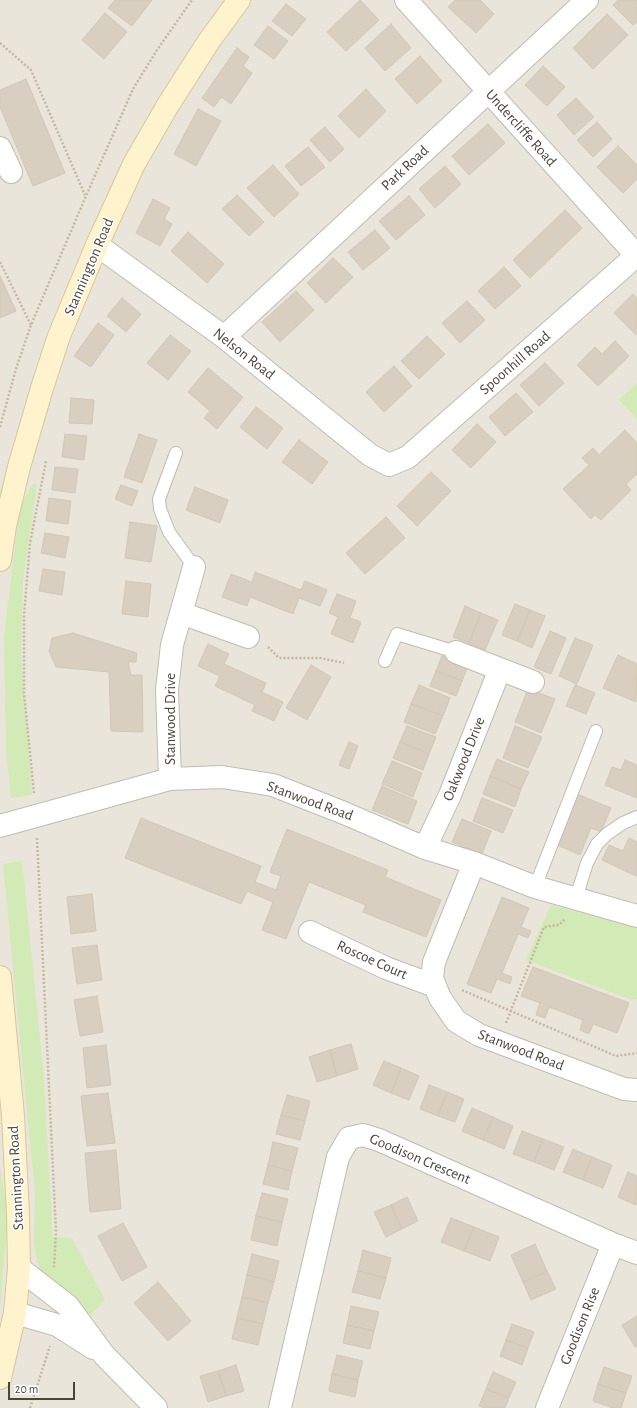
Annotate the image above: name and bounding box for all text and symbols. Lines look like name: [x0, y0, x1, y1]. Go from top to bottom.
street label: Undercliffe Road: [482, 86, 560, 170]
street label: Park Road: [378, 142, 432, 194]
street label: Stannington Road: [60, 215, 118, 319]
street label: Nelson Road: [210, 324, 278, 384]
street label: Spoonhill Road: [476, 327, 554, 399]
street label: Stanwood Drive: [161, 673, 179, 765]
street label: Oakwood Drive: [439, 714, 489, 804]
street label: Stanwood Road: [264, 777, 356, 825]
street label: Roscoe Court: [334, 936, 410, 984]
street label: Stanwood Road: [475, 1025, 567, 1075]
street label: Stannington Road: [4, 1125, 28, 1231]
street label: Goodison Crescent: [367, 1130, 473, 1188]
street label: Goodison Rise: [556, 1285, 604, 1367]
scale bar: [10, 1374, 77, 1400]
text: 20 m: [15, 1383, 38, 1395]

